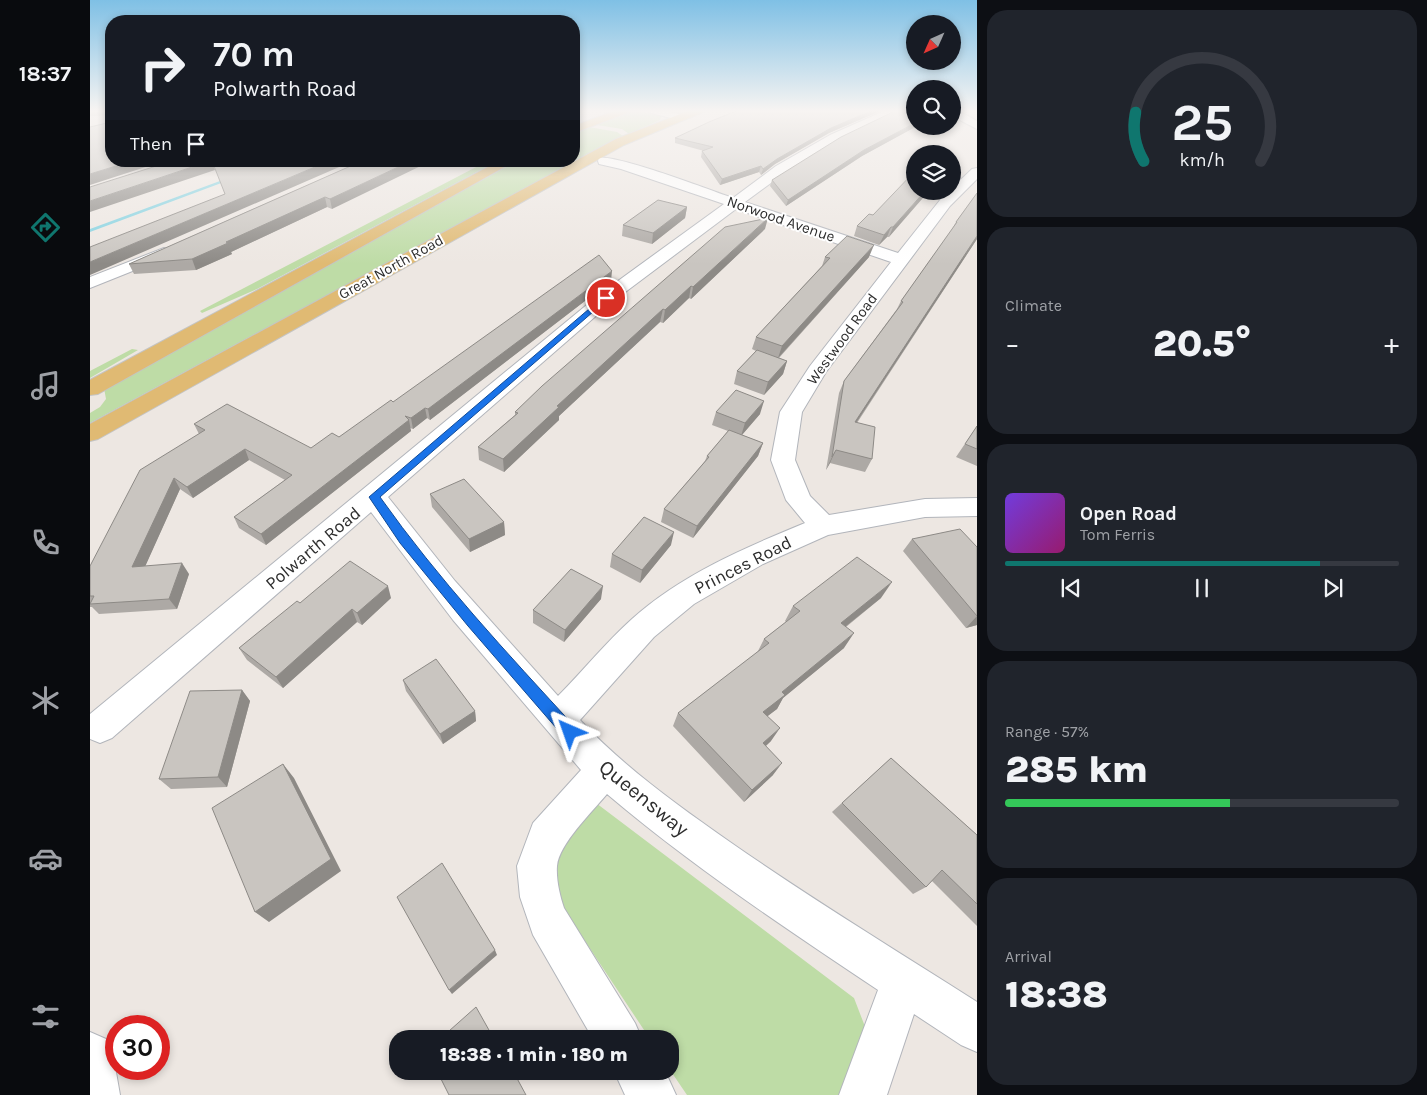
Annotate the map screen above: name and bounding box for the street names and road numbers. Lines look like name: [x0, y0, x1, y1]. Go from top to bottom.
street label: Norwood Avenue: [725, 192, 837, 246]
street label: Great North Road: [336, 231, 446, 303]
street label: Westwood Road: [803, 290, 881, 388]
street label: Polwarth Road: [261, 502, 365, 594]
street label: Princes Road: [691, 531, 795, 599]
street label: Queensway: [594, 755, 694, 842]

